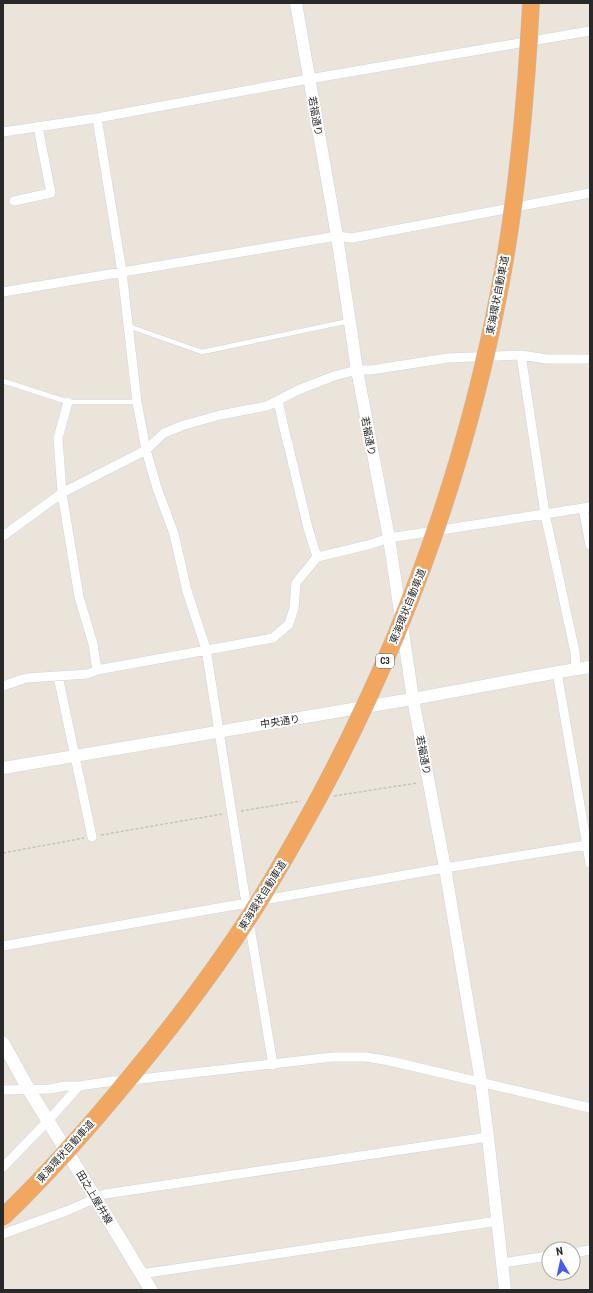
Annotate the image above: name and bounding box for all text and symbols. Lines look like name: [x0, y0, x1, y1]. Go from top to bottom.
street label: 若福通り: [307, 95, 324, 137]
street label: 東海環状自動車道: [484, 255, 511, 335]
street label: 若福通り: [359, 415, 378, 457]
street label: 東海環状自動車道: [387, 567, 428, 645]
road number: C3: [376, 654, 394, 668]
street label: 中央通り: [259, 713, 301, 730]
street label: 若福通り: [414, 734, 433, 776]
street label: 東海環状自動車道: [237, 858, 288, 932]
street label: 東海環状自動車道: [35, 1118, 96, 1185]
street label: 田之上屋井線: [74, 1169, 115, 1226]
north arrow: [541, 1241, 581, 1281]
text: N: [555, 1245, 564, 1259]

